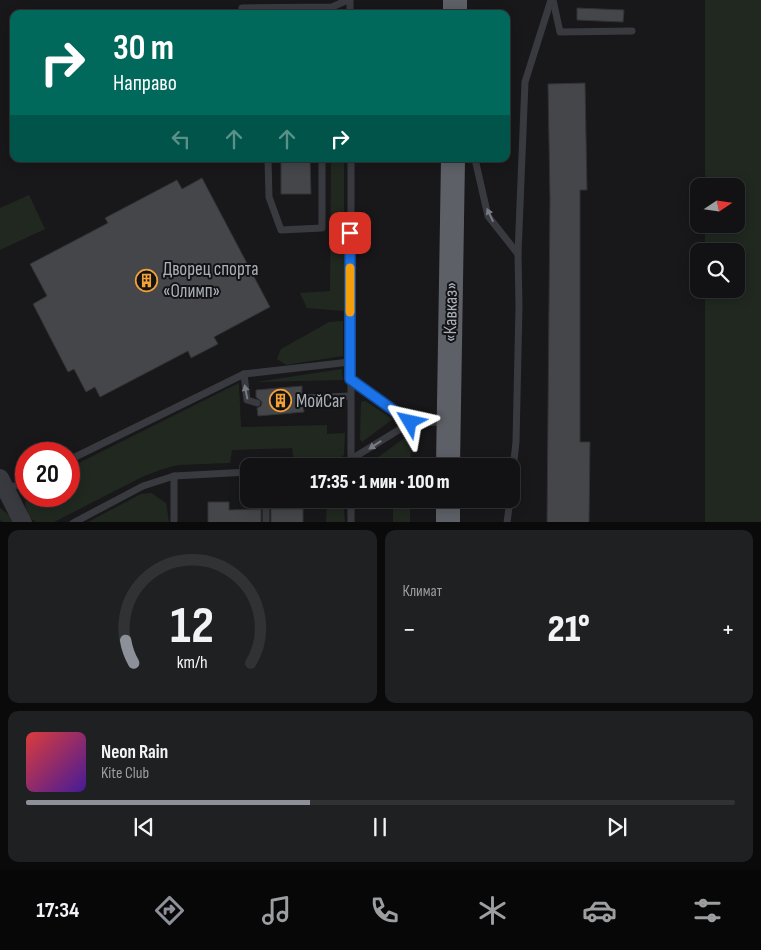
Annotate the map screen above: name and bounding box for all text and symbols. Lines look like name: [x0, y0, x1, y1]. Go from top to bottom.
text: 30 m: [113, 27, 174, 70]
icon: right: [30, 30, 95, 95]
text: Направо: [113, 70, 177, 97]
icon: left: [167, 125, 195, 153]
icon: ahead: [220, 125, 248, 153]
icon: ahead: [273, 125, 301, 153]
icon: right: [326, 125, 354, 153]
north arrow: [690, 178, 745, 232]
map controls: [690, 178, 745, 298]
one-way arrow: [485, 208, 493, 222]
pin: [329, 212, 371, 254]
icon: arrive: [336, 219, 364, 247]
button: search: [690, 243, 745, 298]
place label: Дворец спорта «Олимп»: [163, 258, 259, 303]
building icon: Дворец спорта «Олимп»: [135, 268, 159, 292]
street label: «Кавказ»: [439, 282, 463, 342]
one-way arrow: [242, 384, 250, 400]
building icon: МойCar: [268, 389, 292, 413]
place label: МойCar: [296, 390, 345, 413]
position arrow: [383, 395, 435, 447]
one-way arrow: [368, 440, 382, 450]
speed limit sign: 20: [15, 442, 80, 507]
text: 17:35 · 1 мин · 100 m: [310, 471, 450, 494]
text: Климат: [403, 582, 442, 601]
text: 12: [170, 595, 214, 658]
text: 21°: [548, 607, 590, 652]
text: −: [403, 613, 416, 646]
text: +: [721, 613, 735, 646]
text: km/h: [177, 652, 208, 673]
text: Neon Rain: [101, 741, 168, 764]
text: Kite Club: [101, 764, 149, 783]
icon: previous: [130, 813, 158, 841]
icon: pause: [366, 813, 394, 841]
icon: next: [603, 813, 631, 841]
icon: directions: [152, 893, 187, 928]
icon: music: [259, 893, 294, 928]
icon: phone: [367, 893, 402, 928]
icon: climate: [475, 893, 510, 928]
icon: car: [582, 893, 617, 928]
icon: filters: [690, 893, 725, 928]
text: 17:34: [36, 897, 79, 924]

